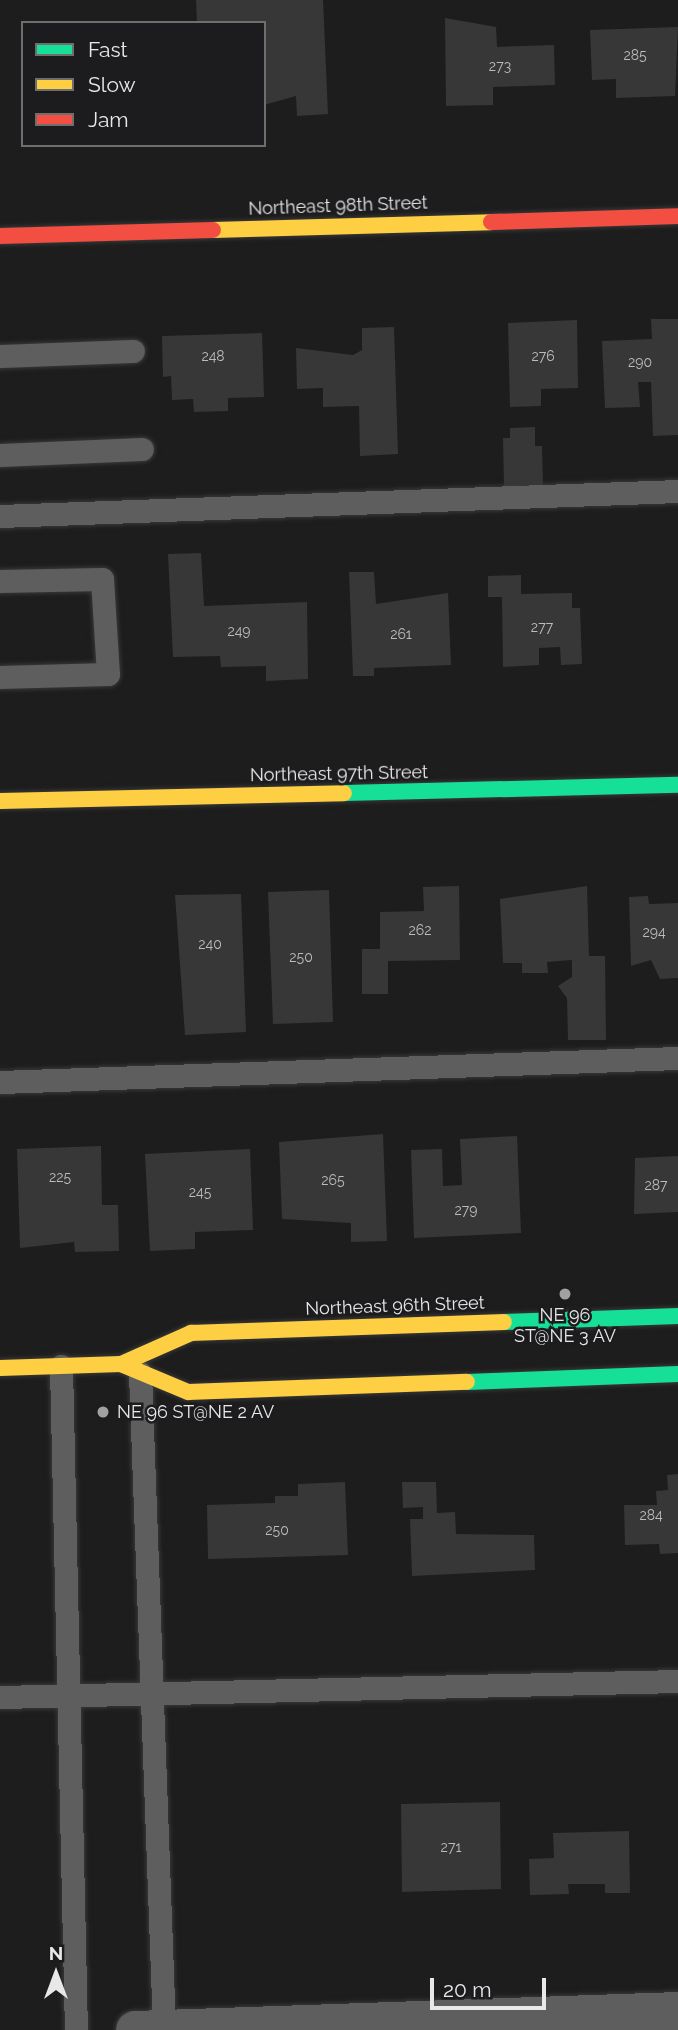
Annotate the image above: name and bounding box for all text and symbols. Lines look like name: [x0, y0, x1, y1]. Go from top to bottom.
legend: [21, 21, 266, 147]
text: Fast: [88, 37, 128, 62]
house number: 285: [623, 47, 647, 63]
house number: 273: [489, 58, 511, 74]
text: Slow: [88, 72, 136, 97]
text: Jam: [88, 107, 129, 132]
street label: Northeast 98th Street: [248, 192, 428, 220]
house number: 248: [201, 348, 225, 364]
house number: 276: [531, 348, 555, 364]
house number: 290: [628, 354, 652, 370]
house number: 277: [531, 619, 553, 635]
house number: 249: [227, 623, 251, 639]
house number: 261: [390, 626, 412, 642]
street label: Northeast 97th Street: [250, 762, 428, 786]
house number: 262: [408, 922, 432, 938]
house number: 294: [642, 924, 666, 940]
house number: 240: [198, 936, 222, 952]
house number: 250: [289, 949, 313, 965]
house number: 225: [49, 1169, 71, 1185]
house number: 265: [321, 1172, 345, 1188]
house number: 287: [644, 1177, 668, 1193]
house number: 245: [189, 1184, 211, 1200]
house number: 279: [455, 1202, 477, 1218]
marker: NE 96 ST@NE 3 AV: [557, 1286, 573, 1302]
street label: Northeast 96th Street: [305, 1292, 485, 1320]
place label: NE 96 ST@NE 3 AV: [514, 1305, 616, 1348]
place label: NE 96 ST@NE 2 AV: [117, 1401, 275, 1423]
marker: NE 96 ST@NE 2 AV: [95, 1404, 111, 1420]
house number: 284: [639, 1507, 663, 1523]
house number: 250: [265, 1522, 289, 1538]
house number: 271: [441, 1839, 461, 1855]
north arrow: [21, 1939, 91, 2009]
text: N: [49, 1942, 63, 1964]
scale bar: [433, 1964, 548, 2008]
text: 20 m: [443, 1977, 491, 2002]

